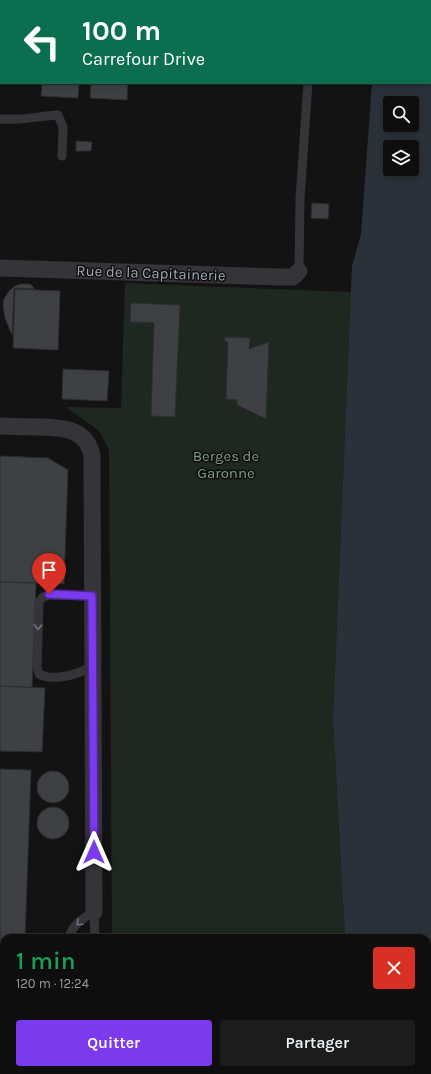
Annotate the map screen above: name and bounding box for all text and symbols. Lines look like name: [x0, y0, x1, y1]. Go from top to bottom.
text: 100 m: [82, 14, 161, 47]
icon: left: [16, 16, 68, 68]
text: Carrefour Drive: [82, 48, 205, 70]
map controls: [383, 96, 419, 176]
button: search: [383, 96, 419, 132]
button: layers: [383, 140, 419, 176]
street label: Rue de la Capitainerie: [76, 261, 226, 285]
park label: Berges de Garonne: [193, 447, 259, 482]
pin: [32, 553, 66, 594]
icon: arrive: [38, 559, 60, 581]
one-way arrow: [34, 624, 43, 630]
position arrow: [73, 831, 115, 873]
one-way arrow: [76, 918, 84, 925]
text: 1 min: [16, 947, 76, 975]
button: close: [373, 947, 415, 989]
text: 120 m · 12:24: [16, 976, 89, 991]
button: Quitter: [16, 1020, 212, 1066]
button: Partager: [220, 1020, 415, 1066]

